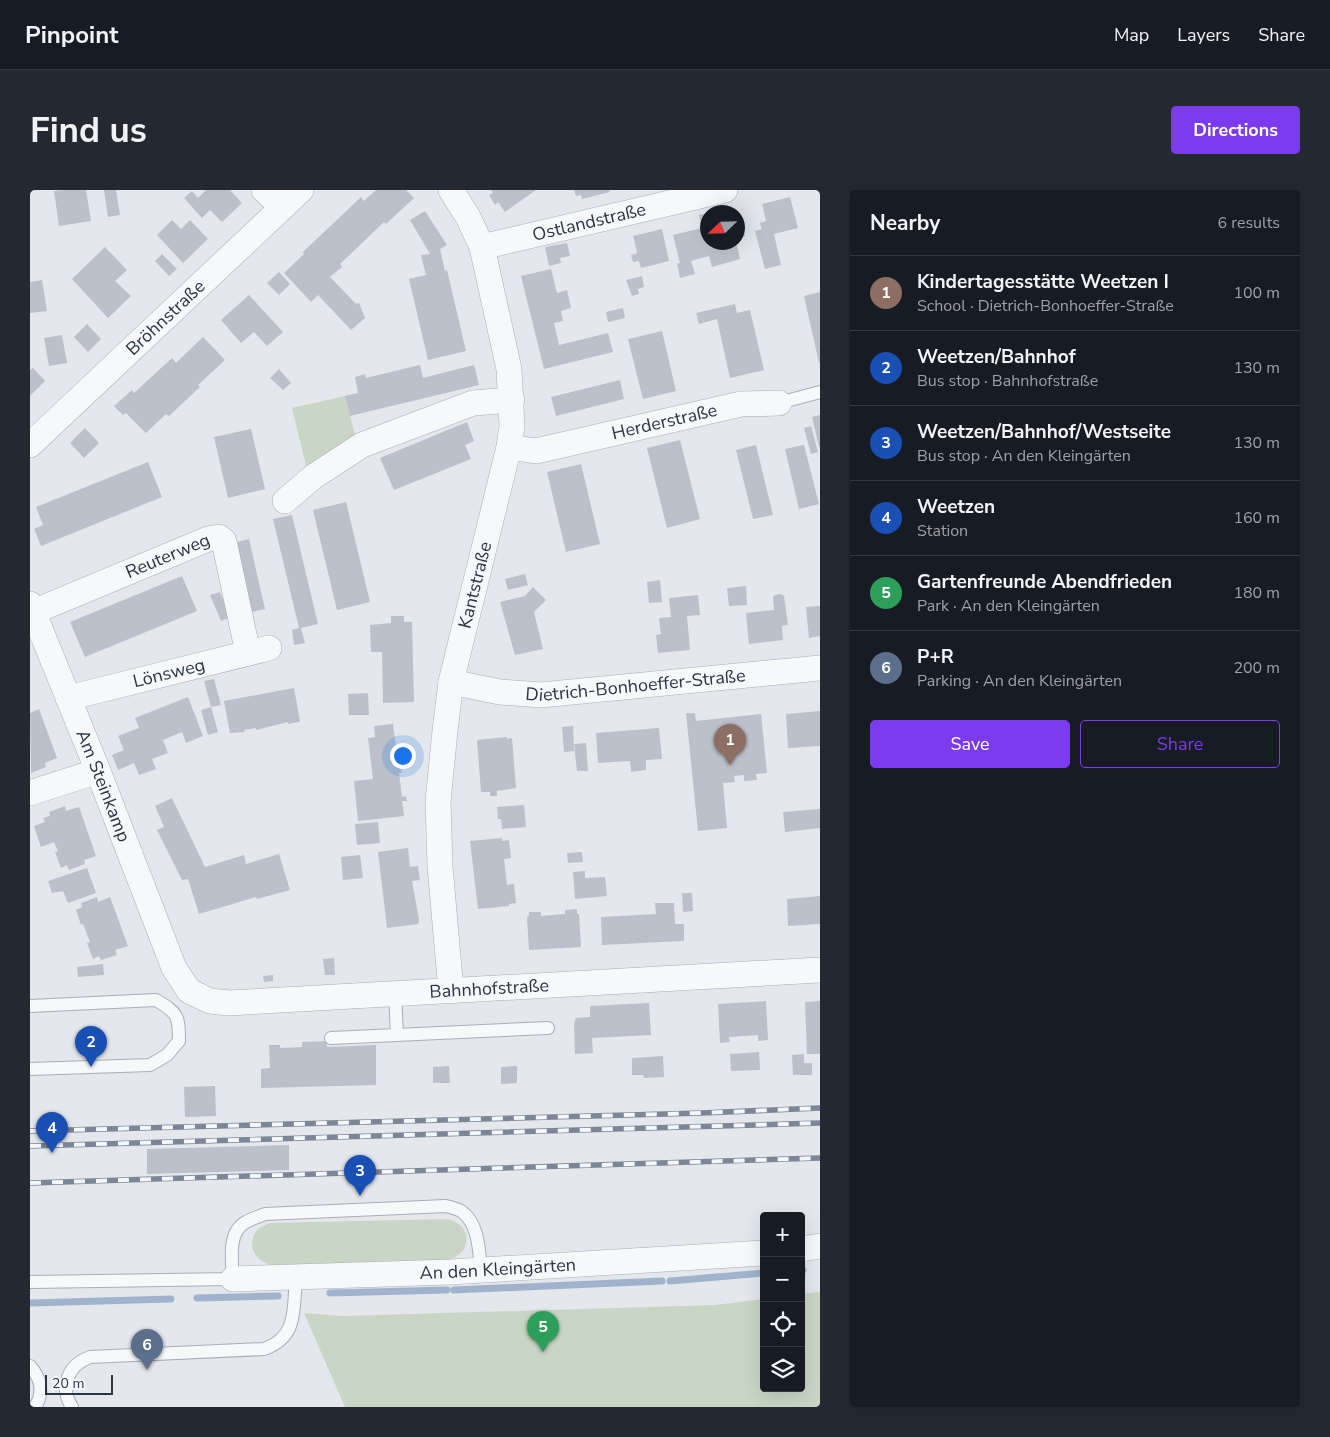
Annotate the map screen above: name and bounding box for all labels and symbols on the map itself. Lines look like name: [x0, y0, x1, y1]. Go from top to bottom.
street label: Ostlandstraße: [530, 197, 648, 247]
north arrow: [700, 205, 745, 250]
street label: Bröhnstraße: [121, 274, 210, 361]
street label: Herderstraße: [609, 398, 719, 445]
street label: Reuterweg: [122, 527, 214, 584]
street label: Kantstraße: [453, 539, 497, 631]
street label: Lönsweg: [130, 652, 208, 693]
street label: Dietrich-Bonhoeffer-Straße: [525, 663, 747, 707]
pin: 1: [714, 724, 746, 765]
street label: Am Steinkamp: [70, 726, 136, 845]
your location: [390, 743, 416, 769]
street label: Bahnhofstraße: [429, 973, 550, 1004]
pin: 2: [75, 1026, 107, 1067]
pin: 4: [36, 1112, 68, 1153]
pin: 3: [344, 1155, 376, 1196]
street label: An den Kleingärten: [419, 1252, 577, 1285]
pin: 5: [527, 1311, 559, 1352]
pin: 6: [131, 1329, 163, 1370]
scale bar: [45, 1372, 112, 1395]

